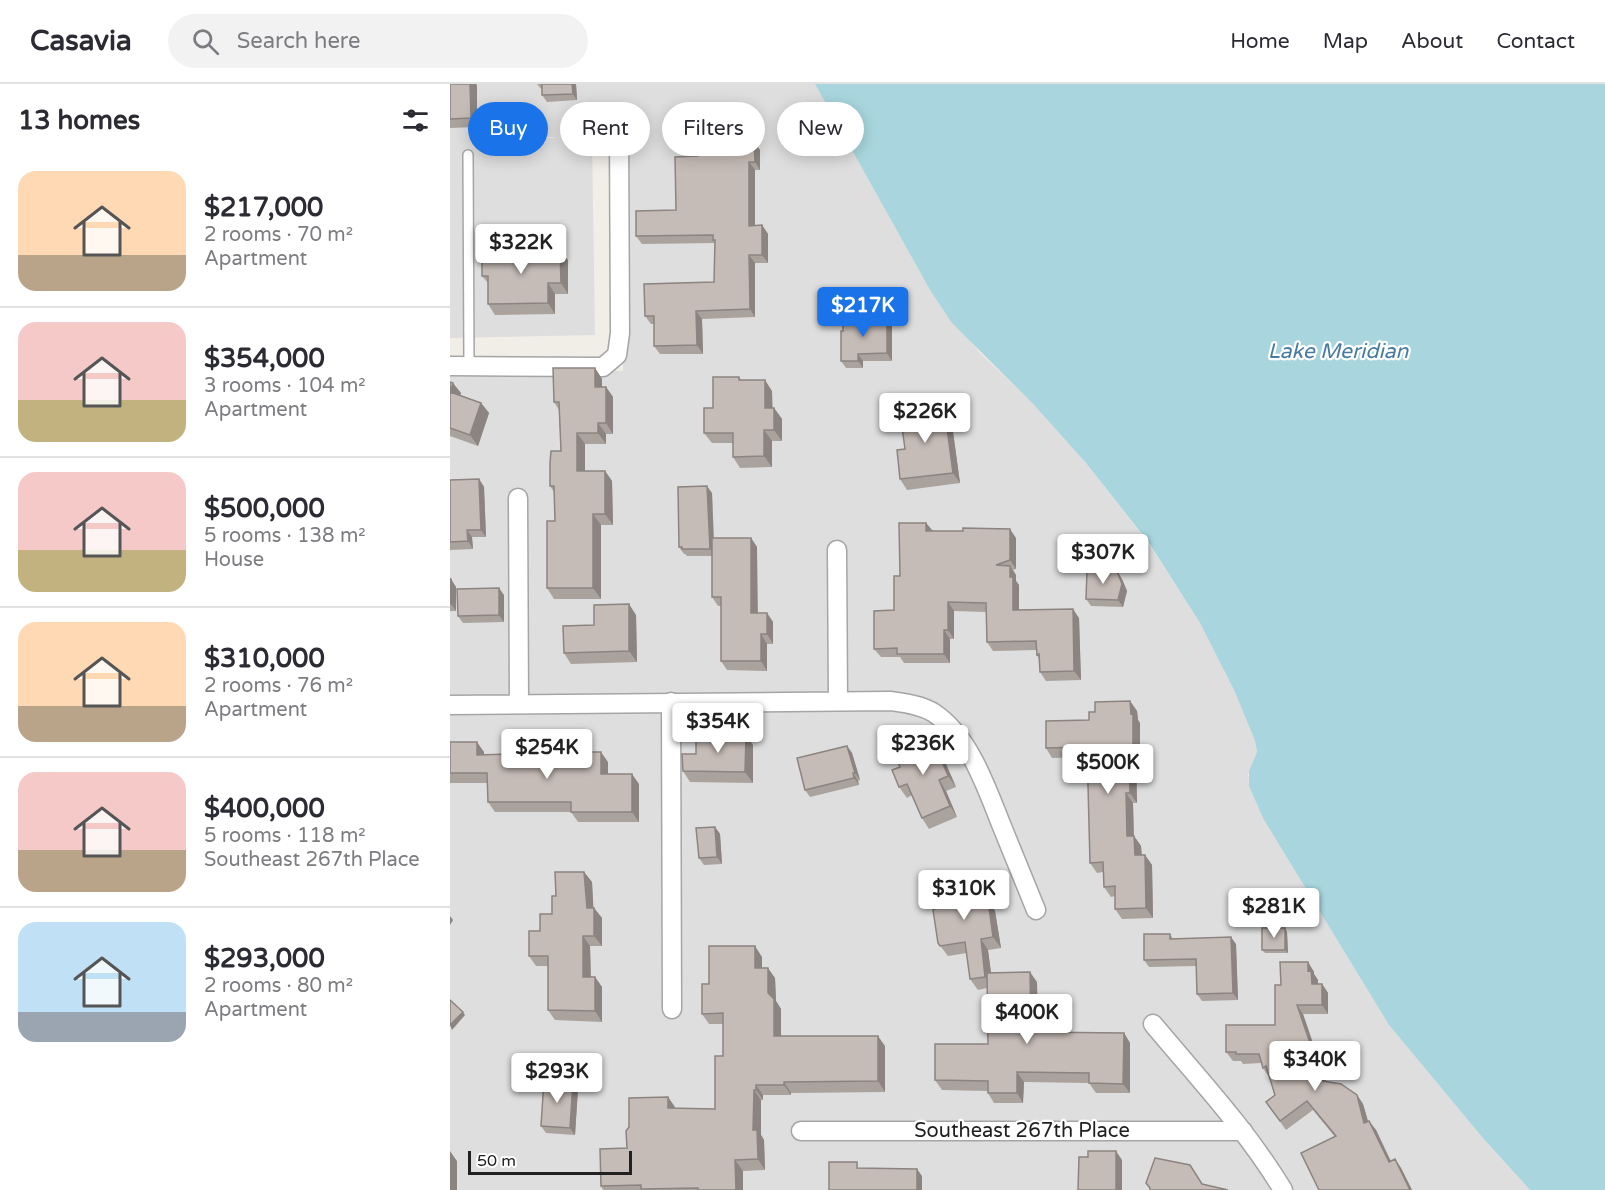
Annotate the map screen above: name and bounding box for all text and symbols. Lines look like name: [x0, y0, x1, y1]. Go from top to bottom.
search box: [168, 14, 588, 68]
text: Casavia: [30, 24, 132, 58]
icon: search: [189, 25, 222, 58]
text: Search here: [237, 28, 360, 54]
text: Home: [1230, 29, 1290, 54]
text: Map: [1323, 29, 1368, 54]
text: About: [1401, 29, 1463, 54]
text: Contact: [1496, 29, 1575, 54]
chip: Buy: [468, 102, 548, 156]
chip: Rent: [560, 102, 650, 156]
chip: Filters: [662, 102, 765, 156]
chip: New: [777, 102, 864, 156]
icon: filters: [399, 104, 432, 137]
text: 13 homes: [18, 105, 140, 136]
text: $217,000: [204, 192, 323, 223]
icon: home: [66, 195, 138, 267]
text: 2 rooms · 70 m²: [204, 223, 353, 247]
pin: $322K: [479, 224, 563, 275]
text: $322K: [489, 231, 553, 255]
text: Apartment: [204, 247, 307, 271]
pin: $217K: [821, 287, 905, 338]
text: $217K: [831, 294, 895, 318]
water label: Lake Meridian: [1268, 339, 1410, 364]
text: $354,000: [204, 343, 325, 374]
icon: home: [66, 346, 138, 418]
text: 3 rooms · 104 m²: [204, 374, 366, 398]
pin: $226K: [883, 393, 967, 444]
text: Apartment: [204, 398, 307, 422]
text: $226K: [893, 400, 957, 424]
text: $500,000: [204, 493, 325, 524]
icon: home: [66, 496, 138, 568]
text: 5 rooms · 138 m²: [204, 524, 366, 548]
pin: $307K: [1061, 534, 1145, 585]
text: $307K: [1071, 541, 1135, 565]
text: House: [204, 548, 264, 572]
text: $310,000: [204, 643, 325, 674]
icon: home: [66, 646, 138, 718]
text: 2 rooms · 76 m²: [204, 674, 353, 698]
text: Apartment: [204, 698, 307, 722]
pin: $354K: [676, 703, 760, 754]
text: $354K: [686, 710, 750, 734]
pin: $236K: [881, 725, 965, 776]
pin: $254K: [505, 729, 589, 780]
text: $236K: [891, 732, 955, 756]
text: $254K: [515, 736, 579, 760]
pin: $500K: [1066, 744, 1150, 795]
text: $500K: [1076, 751, 1140, 775]
text: $400,000: [204, 793, 325, 824]
icon: home: [66, 796, 138, 868]
text: 5 rooms · 118 m²: [204, 824, 366, 848]
text: Southeast 267th Place: [204, 848, 420, 872]
pin: $310K: [922, 870, 1006, 921]
text: $310K: [932, 877, 996, 901]
pin: $281K: [1232, 888, 1316, 939]
text: $281K: [1242, 895, 1306, 919]
text: $293,000: [204, 943, 325, 974]
icon: home: [66, 946, 138, 1018]
text: 2 rooms · 80 m²: [204, 974, 353, 998]
pin: $400K: [985, 994, 1069, 1045]
text: Apartment: [204, 998, 307, 1022]
text: $400K: [995, 1001, 1059, 1025]
pin: $340K: [1273, 1041, 1357, 1092]
text: $340K: [1283, 1048, 1347, 1072]
pin: $293K: [515, 1053, 599, 1104]
text: $293K: [525, 1060, 589, 1084]
street label: Southeast 267th Place: [914, 1119, 1130, 1143]
scale bar: [468, 1148, 632, 1176]
text: 50 m: [477, 1151, 516, 1171]

